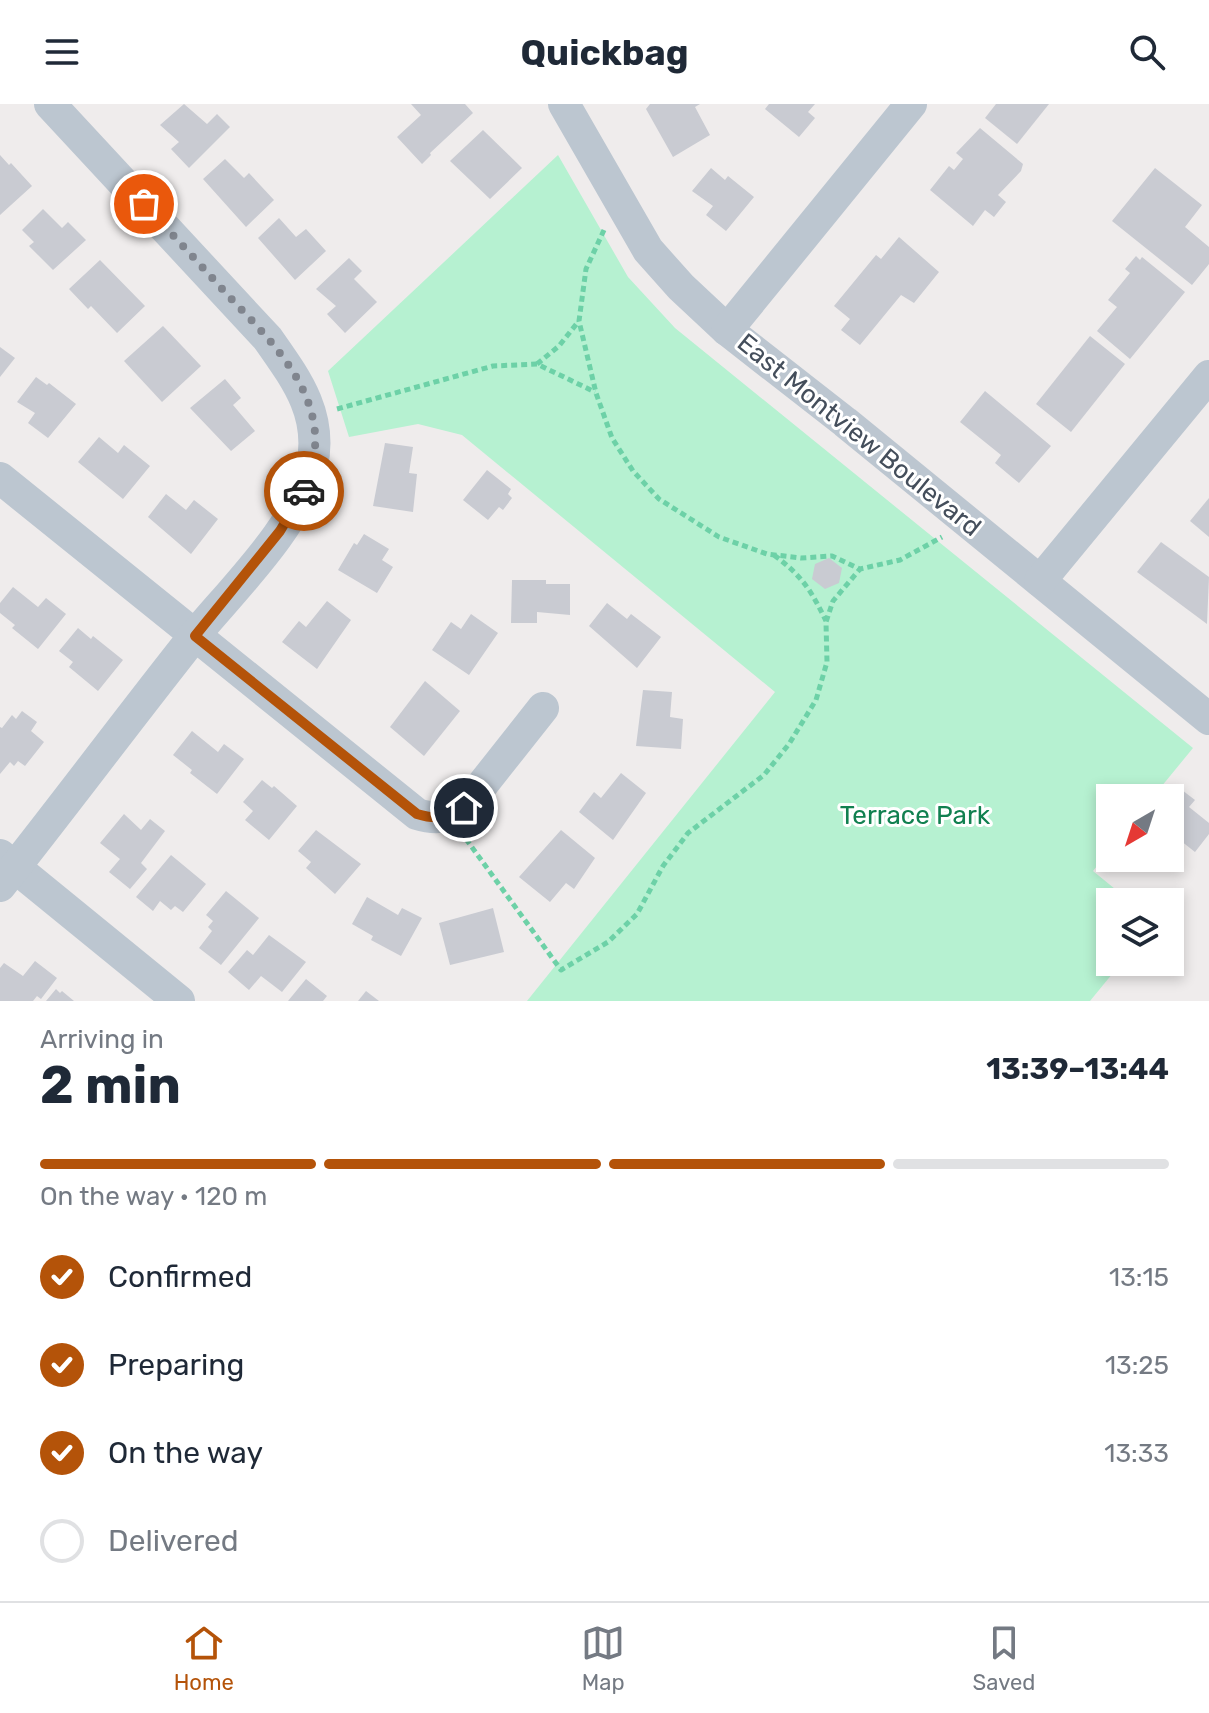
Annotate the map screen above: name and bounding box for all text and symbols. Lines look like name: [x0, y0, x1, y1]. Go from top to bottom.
icon: menu: [40, 30, 84, 74]
icon: search: [1125, 30, 1169, 74]
text: Quickbag: [520, 31, 689, 74]
pin: [110, 170, 178, 238]
icon: bag: [122, 182, 166, 226]
street label: East Montview Boulevard: [731, 327, 987, 543]
courier: [264, 451, 344, 531]
icon: car: [282, 469, 326, 513]
pin: [430, 774, 498, 842]
north arrow: [1096, 784, 1184, 872]
map controls: [1096, 784, 1184, 976]
icon: home: [442, 786, 486, 830]
park label: Terrace Park: [840, 800, 991, 831]
button: layers: [1096, 888, 1184, 976]
text: Arriving in: [40, 1024, 164, 1055]
text: 13:39–13:44: [986, 1051, 1169, 1087]
text: 2 min: [40, 1054, 181, 1116]
text: On the way · 120 m: [40, 1181, 267, 1212]
icon: check: [40, 1255, 84, 1299]
text: Confirmed: [108, 1259, 252, 1295]
text: 13:15: [1109, 1262, 1169, 1293]
icon: check: [40, 1343, 84, 1387]
text: Preparing: [108, 1347, 244, 1383]
text: 13:25: [1105, 1350, 1169, 1381]
icon: check: [40, 1431, 84, 1475]
text: On the way: [108, 1435, 263, 1471]
text: 13:33: [1104, 1438, 1169, 1469]
text: Delivered: [108, 1523, 239, 1559]
tab: Home: [174, 1621, 234, 1696]
tab: Map: [581, 1621, 625, 1696]
tab: Saved: [973, 1621, 1035, 1696]

